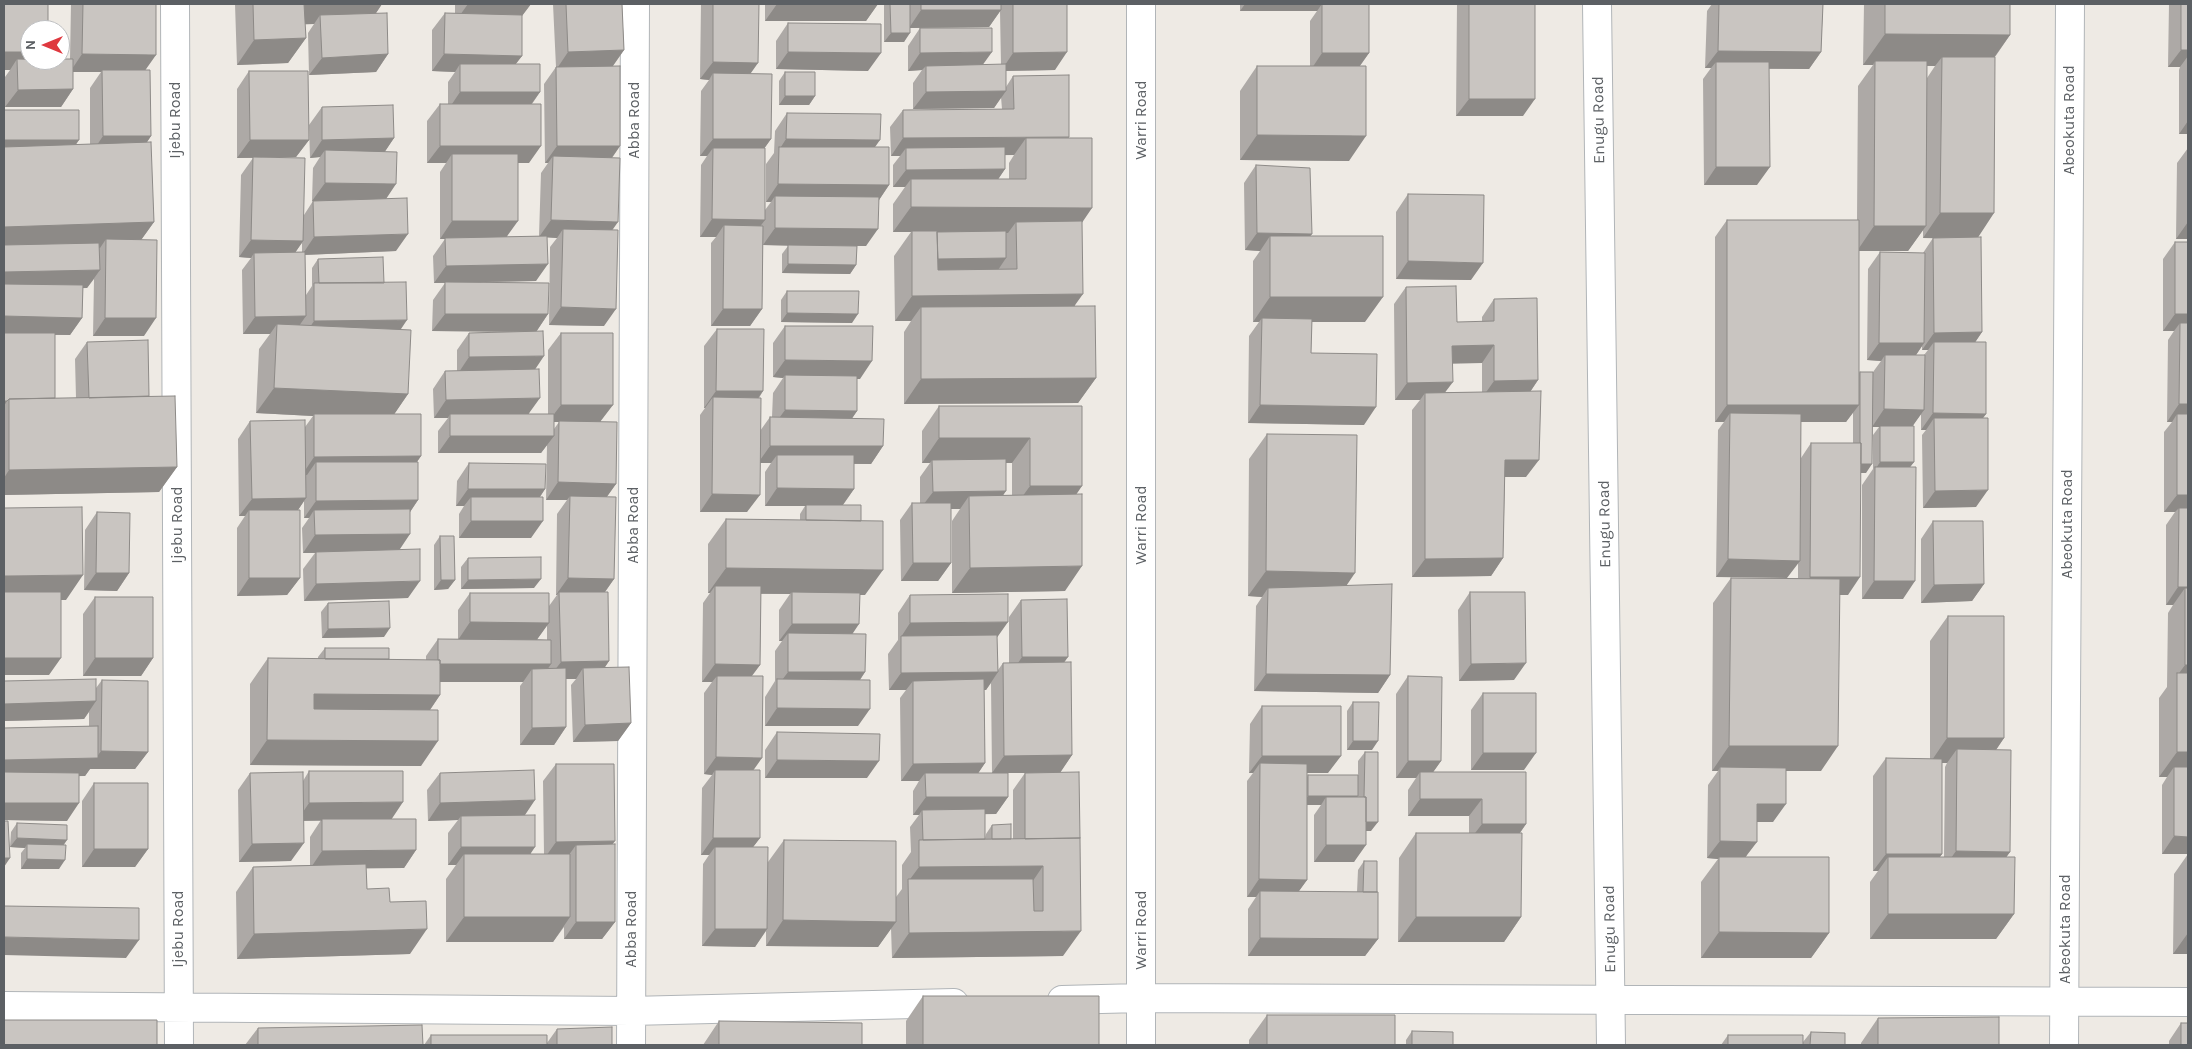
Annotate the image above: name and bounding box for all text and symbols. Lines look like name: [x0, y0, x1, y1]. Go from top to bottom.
north arrow: [20, 20, 70, 70]
text: N: [22, 40, 39, 50]
street label: Abeokuta Road: [2059, 65, 2079, 175]
street label: Enugu Road: [1589, 76, 1609, 164]
street label: Warri Road: [1131, 80, 1151, 160]
street label: Ijebu Road: [165, 81, 185, 159]
street label: Abba Road: [624, 81, 644, 159]
street label: Abeokuta Road: [2057, 469, 2077, 579]
street label: Enugu Road: [1595, 480, 1615, 568]
street label: Warri Road: [1131, 485, 1151, 565]
street label: Ijebu Road: [167, 486, 187, 564]
street label: Abba Road: [623, 486, 643, 564]
street label: Abeokuta Road: [2055, 874, 2075, 984]
street label: Enugu Road: [1600, 885, 1620, 973]
street label: Ijebu Road: [168, 890, 188, 968]
street label: Abba Road: [621, 890, 641, 968]
street label: Warri Road: [1131, 890, 1151, 970]

